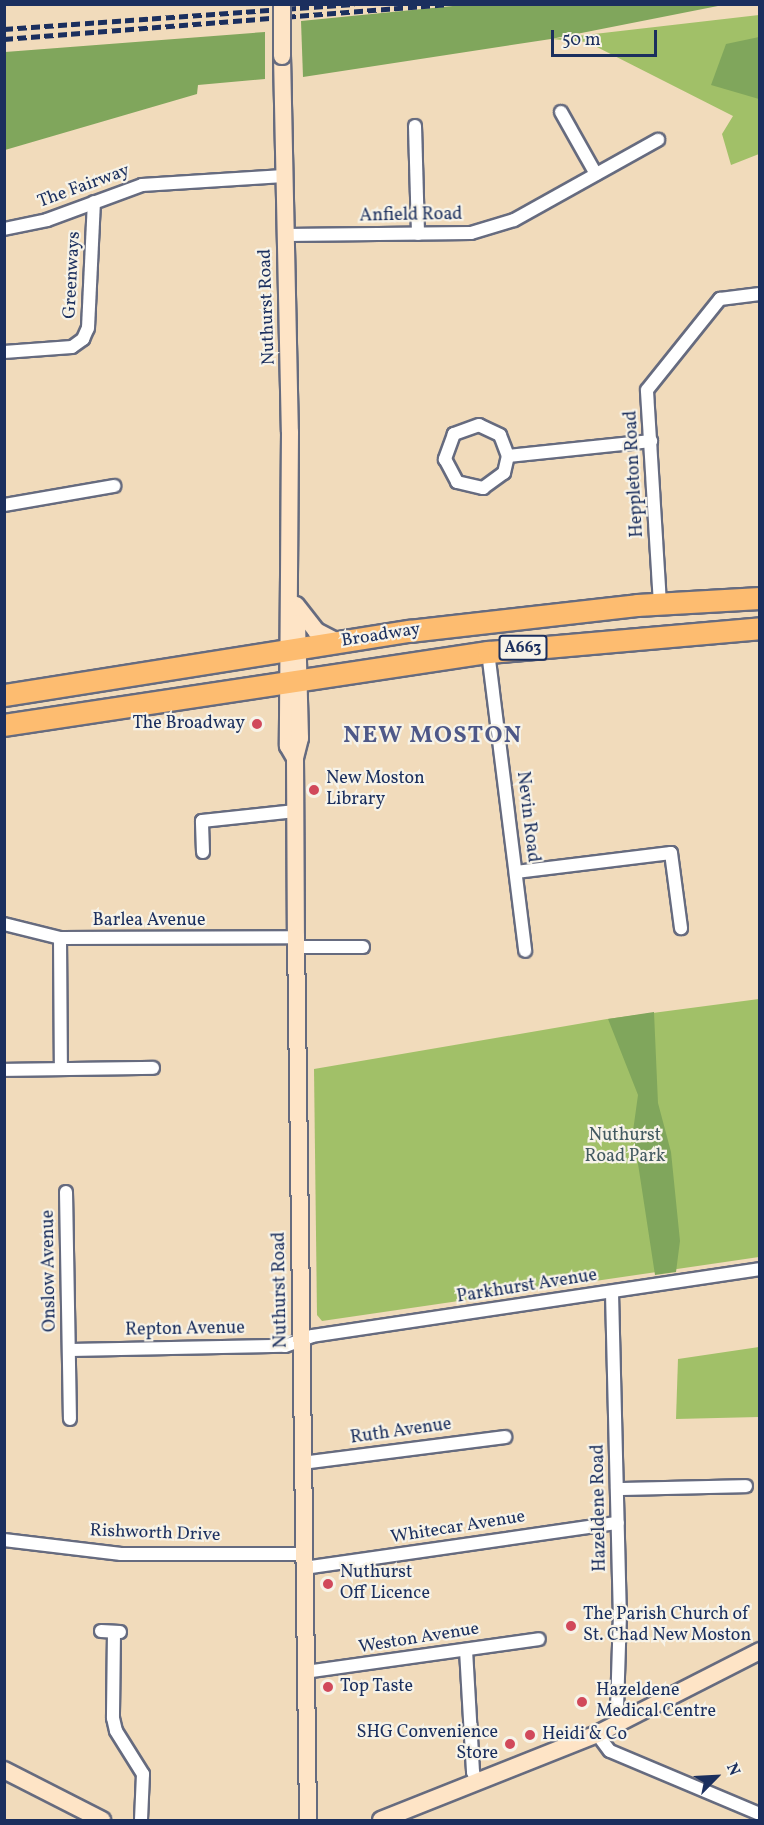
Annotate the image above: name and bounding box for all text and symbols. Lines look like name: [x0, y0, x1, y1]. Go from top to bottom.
scale bar: [554, 18, 660, 56]
text: 50 m: [562, 28, 601, 53]
street label: The Fairway: [35, 160, 133, 214]
street label: Anfield Road: [359, 204, 463, 228]
street label: Greenways: [60, 231, 86, 319]
street label: Nuthurst Road: [255, 248, 281, 366]
street label: Heppleton Road: [621, 410, 649, 538]
street label: Broadway: [340, 619, 422, 653]
road number: A663: [498, 635, 548, 661]
place label: The Broadway: [132, 713, 245, 735]
marker: The Broadway: [250, 717, 264, 731]
district label: NEW MOSTON: [343, 723, 523, 751]
place label: New Moston Library: [326, 769, 425, 812]
street label: Nevin Road: [511, 770, 543, 864]
marker: New Moston Library: [307, 783, 321, 797]
street label: Barlea Avenue: [92, 910, 206, 932]
park label: Nuthurst Road Park: [584, 1126, 666, 1168]
street label: Onslow Avenue: [38, 1209, 62, 1333]
street label: Nuthurst Road: [269, 1232, 293, 1348]
street label: Parkhurst Avenue: [455, 1265, 599, 1309]
street label: Repton Avenue: [125, 1318, 245, 1342]
street label: Ruth Avenue: [349, 1414, 453, 1450]
street label: Hazeldene Road: [588, 1444, 612, 1572]
street label: Whitecar Avenue: [389, 1507, 527, 1549]
street label: Rishworth Drive: [89, 1521, 221, 1547]
place label: Nuthurst Off Licence: [340, 1563, 428, 1606]
marker: Nuthurst Off Licence: [321, 1577, 335, 1591]
place label: The Parish Church of St. Chad New Moston: [583, 1605, 752, 1648]
street label: Weston Avenue: [357, 1619, 481, 1659]
marker: The Parish Church of St. Chad New Moston: [564, 1619, 578, 1633]
place label: Top Taste: [340, 1676, 414, 1698]
marker: Top Taste: [321, 1680, 335, 1694]
place label: Hazeldene Medical Centre: [596, 1681, 716, 1724]
marker: Hazeldene Medical Centre: [573, 1693, 591, 1711]
place label: SHG Convenience Store: [357, 1723, 498, 1766]
place label: Heidi & Co: [542, 1724, 627, 1746]
marker: Heidi & Co: [523, 1728, 537, 1742]
marker: SHG Convenience Store: [503, 1737, 517, 1751]
north arrow: [686, 1747, 746, 1807]
text: N: [720, 1760, 745, 1779]

